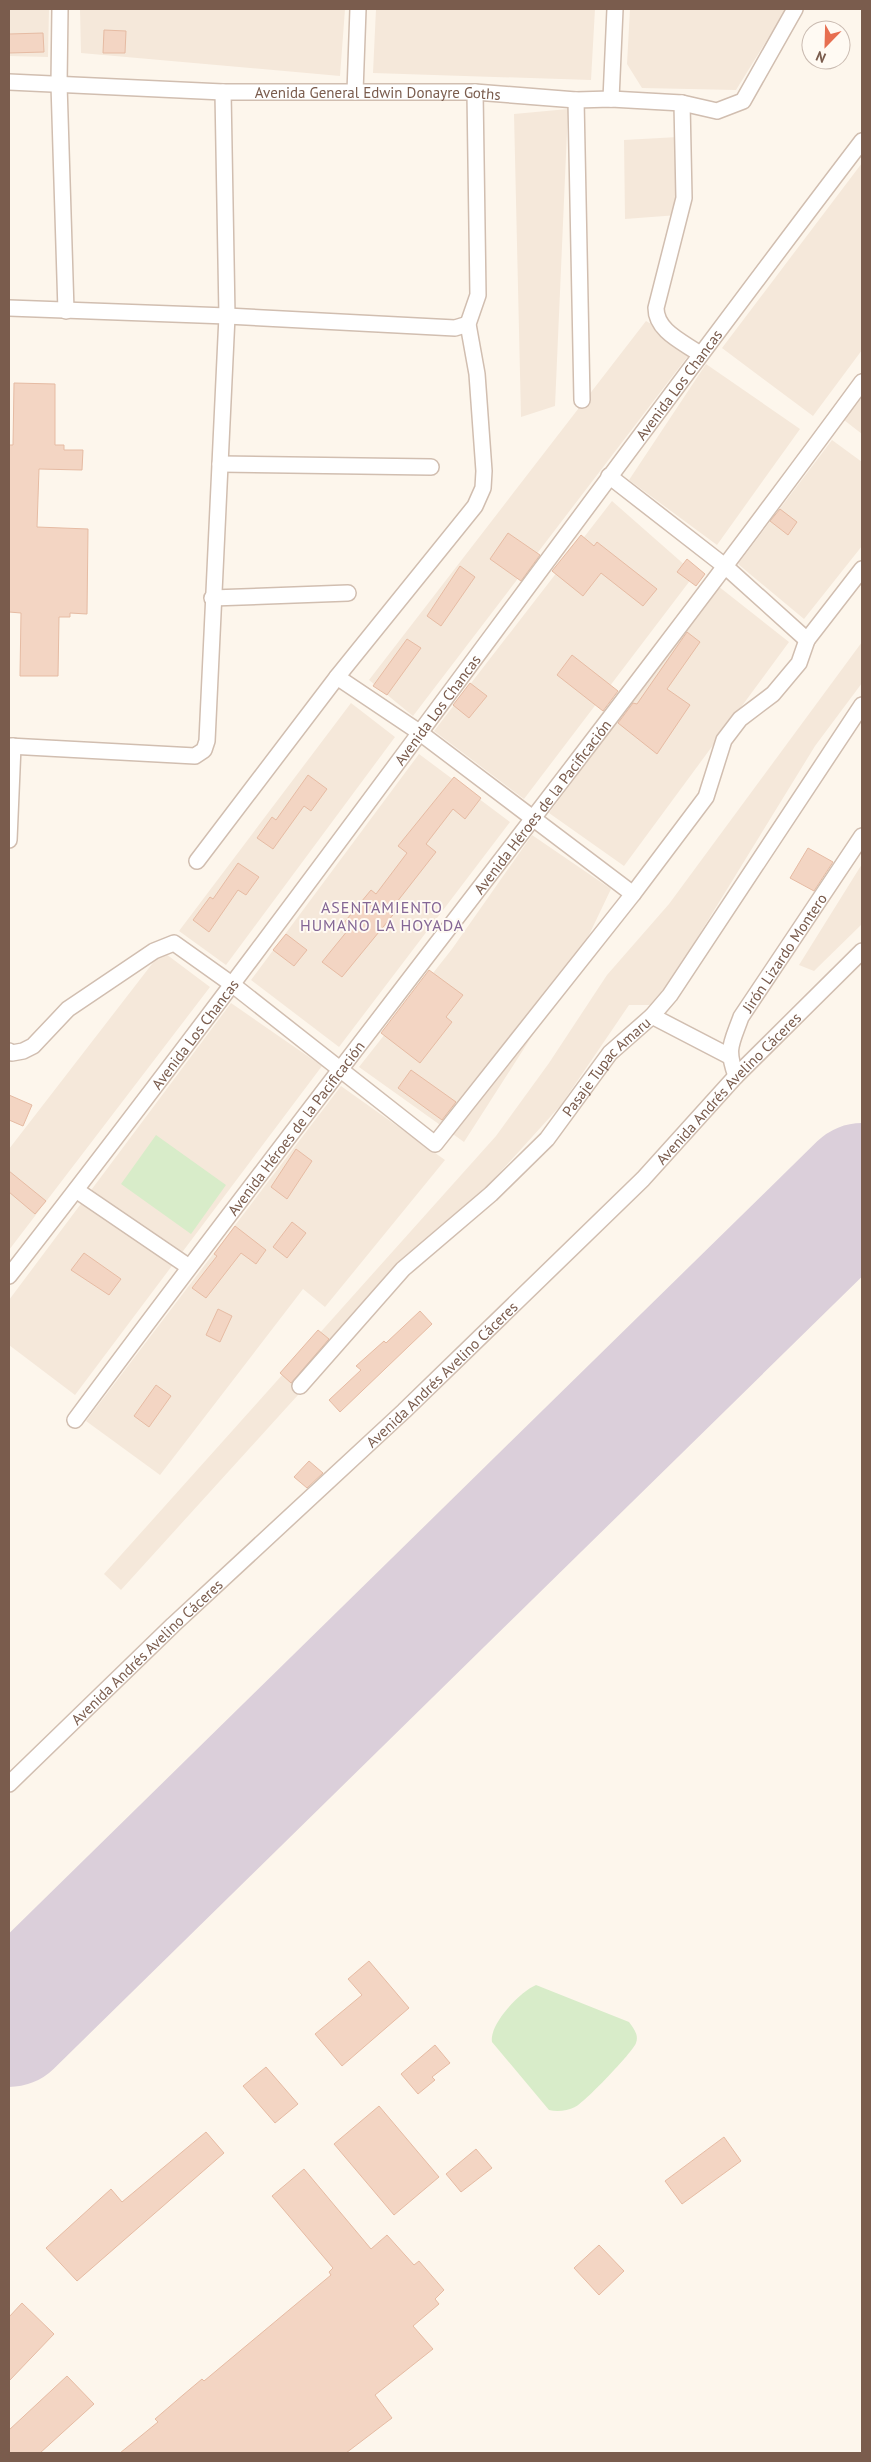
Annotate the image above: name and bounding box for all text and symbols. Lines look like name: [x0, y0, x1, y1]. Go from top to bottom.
north arrow: [801, 20, 851, 70]
text: N: [813, 47, 829, 67]
street label: Avenida General Edwin Donayre Goths: [255, 82, 501, 104]
street label: Avenida Los Chancas: [631, 325, 726, 443]
street label: Avenida Los Chancas: [390, 650, 484, 769]
street label: Avenida Héroes de la Pacificación: [469, 716, 615, 898]
street label: Jirón Lizardo Montero: [737, 890, 831, 1016]
district label: ASENTAMIENTO HUMANO LA HOYADA: [300, 897, 464, 935]
street label: Avenida Los Chancas: [147, 975, 242, 1093]
street label: Avenida Andrés Avelino Cáceres: [652, 1008, 805, 1168]
street label: Pasaje Tupac Amaru: [558, 1012, 654, 1120]
street label: Avenida Héroes de la Pacificación: [223, 1037, 368, 1219]
street label: Avenida Andrés Avelino Cáceres: [362, 1297, 521, 1451]
street label: Avenida Andrés Avelino Cáceres: [67, 1575, 226, 1728]

